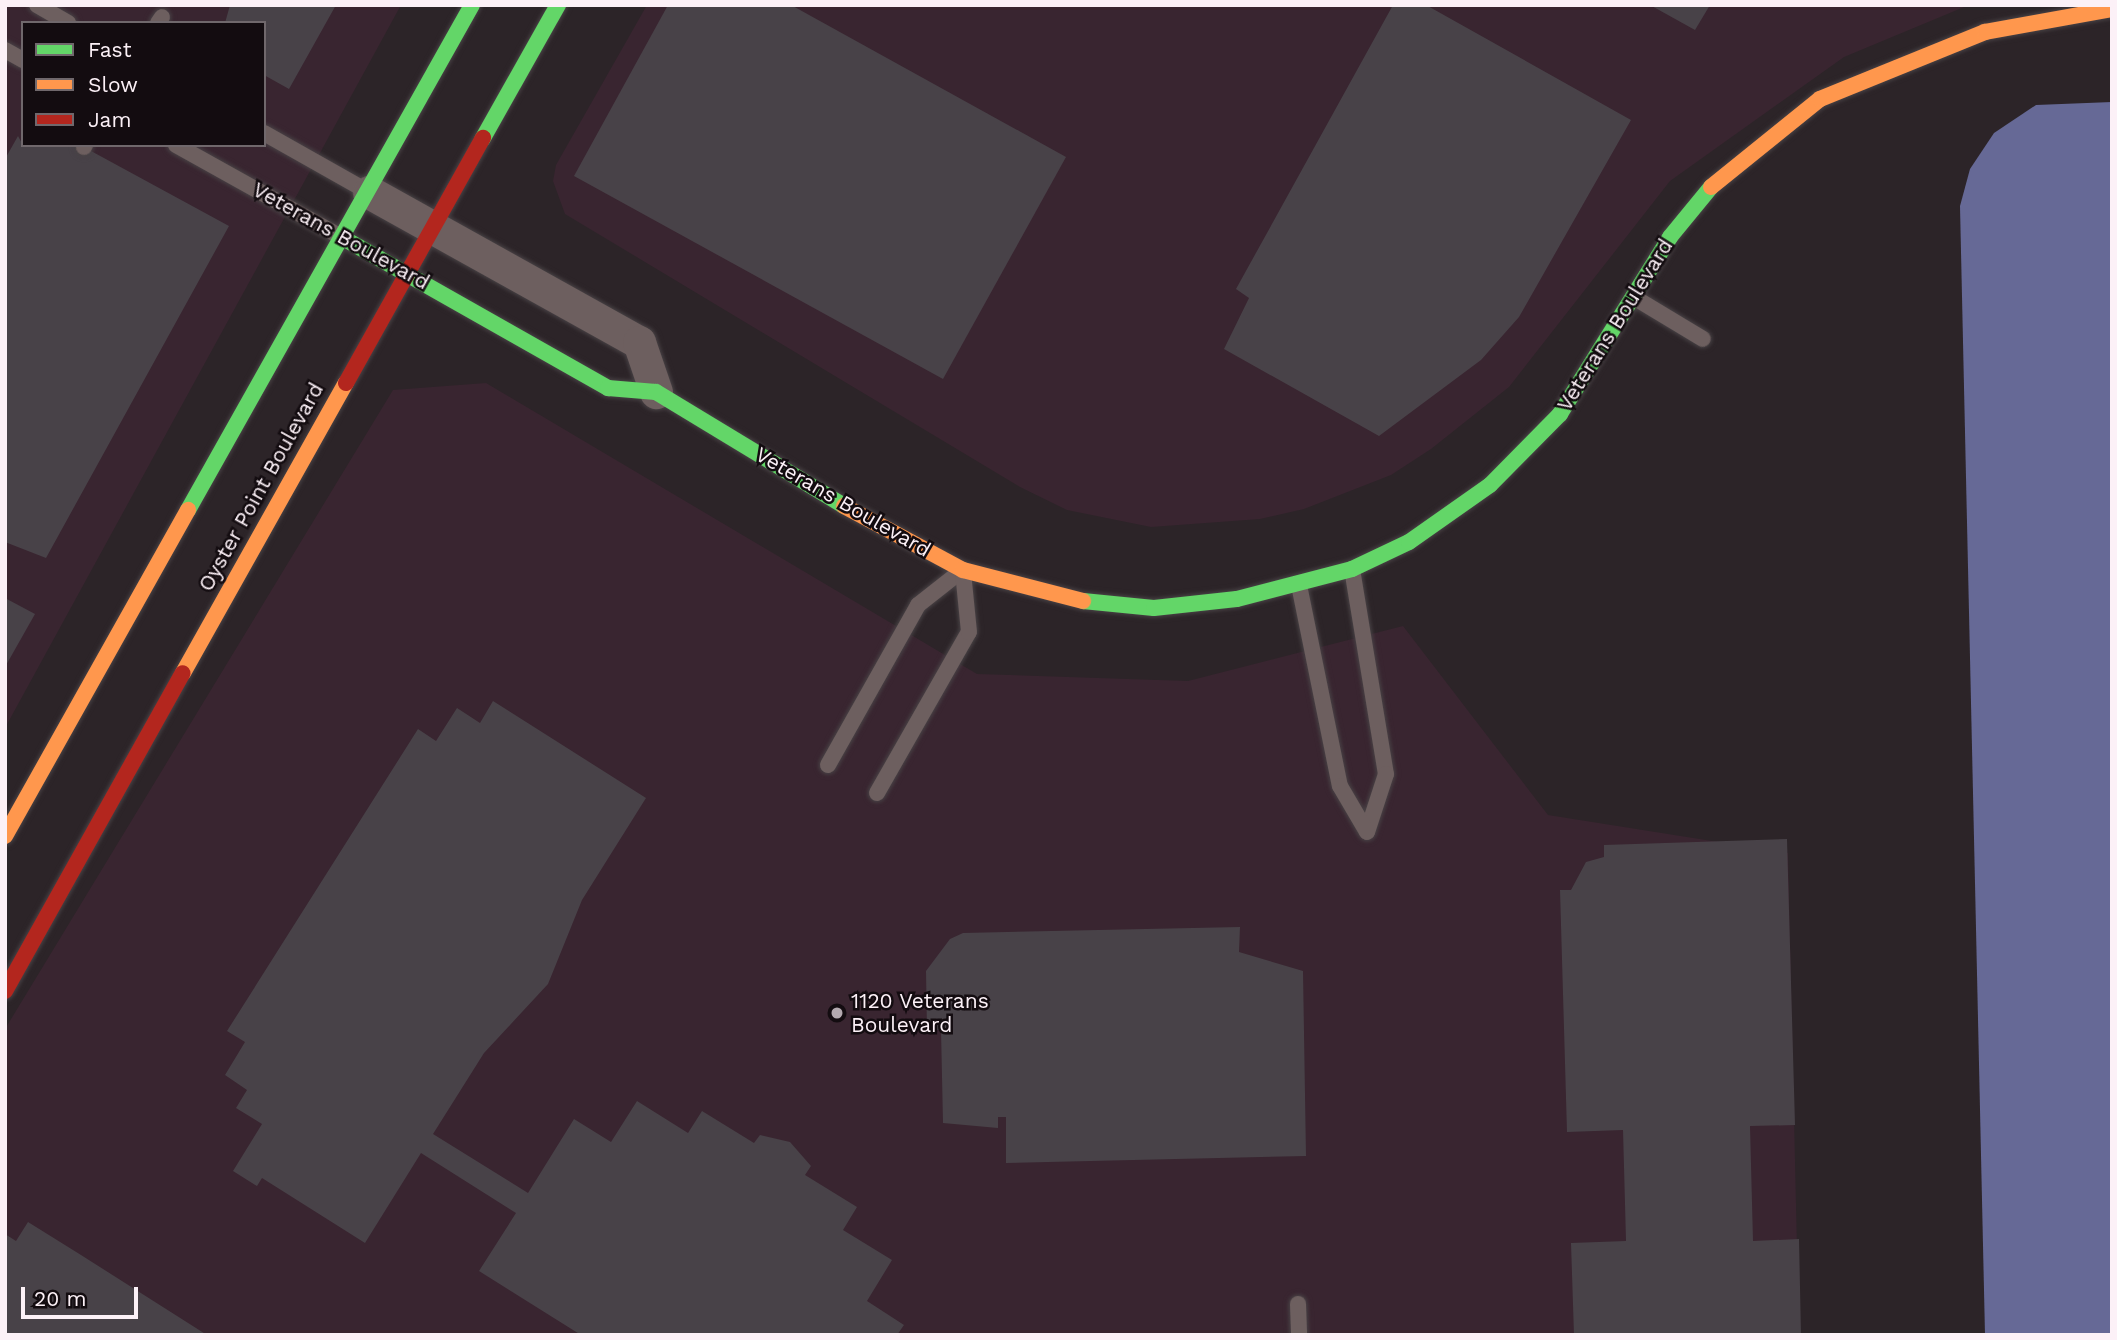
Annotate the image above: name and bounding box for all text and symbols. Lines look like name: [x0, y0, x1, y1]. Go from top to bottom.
legend: [21, 21, 266, 147]
text: Fast: [88, 37, 132, 62]
text: Slow: [88, 72, 138, 97]
text: Jam: [88, 107, 131, 132]
street label: Veterans Boulevard: [248, 177, 434, 295]
street label: Veterans Boulevard: [1552, 234, 1678, 416]
street label: Oyster Point Boulevard: [193, 378, 329, 596]
street label: Veterans Boulevard: [751, 442, 935, 562]
place label: 1120 Veterans Boulevard: [851, 988, 989, 1038]
marker: 1120 Veterans Boulevard: [829, 1005, 845, 1021]
scale bar: [24, 1274, 142, 1318]
text: 20 m: [34, 1286, 86, 1311]

